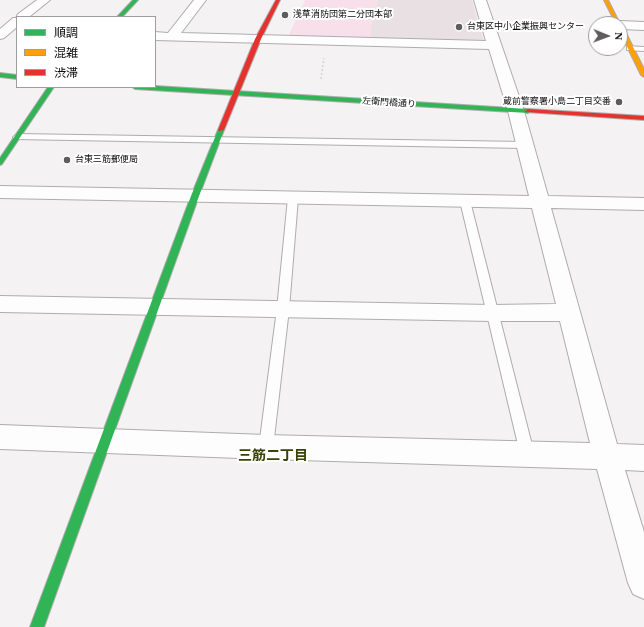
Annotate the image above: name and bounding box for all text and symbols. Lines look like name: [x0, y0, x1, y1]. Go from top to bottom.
marker: 浅草消防団第二分団本部: [280, 10, 290, 20]
place label: 浅草消防団第二分団本部: [293, 10, 392, 20]
legend: [16, 16, 156, 88]
north arrow: [588, 16, 628, 56]
marker: 台東区中小企業振興センター: [454, 22, 464, 32]
place label: 台東区中小企業振興センター: [467, 22, 584, 32]
text: 順調: [54, 26, 78, 40]
text: N: [613, 32, 625, 40]
text: 混雑: [54, 46, 78, 60]
text: 渋滞: [54, 66, 78, 80]
street label: 左衛門橋通り: [362, 96, 416, 110]
place label: 蔵前警察署小島二丁目交番: [503, 97, 611, 107]
marker: 蔵前警察署小島二丁目交番: [614, 97, 624, 107]
marker: 台東三筋郵便局: [62, 155, 72, 165]
place label: 台東三筋郵便局: [75, 155, 138, 165]
district label: 三筋二丁目: [238, 448, 308, 464]

